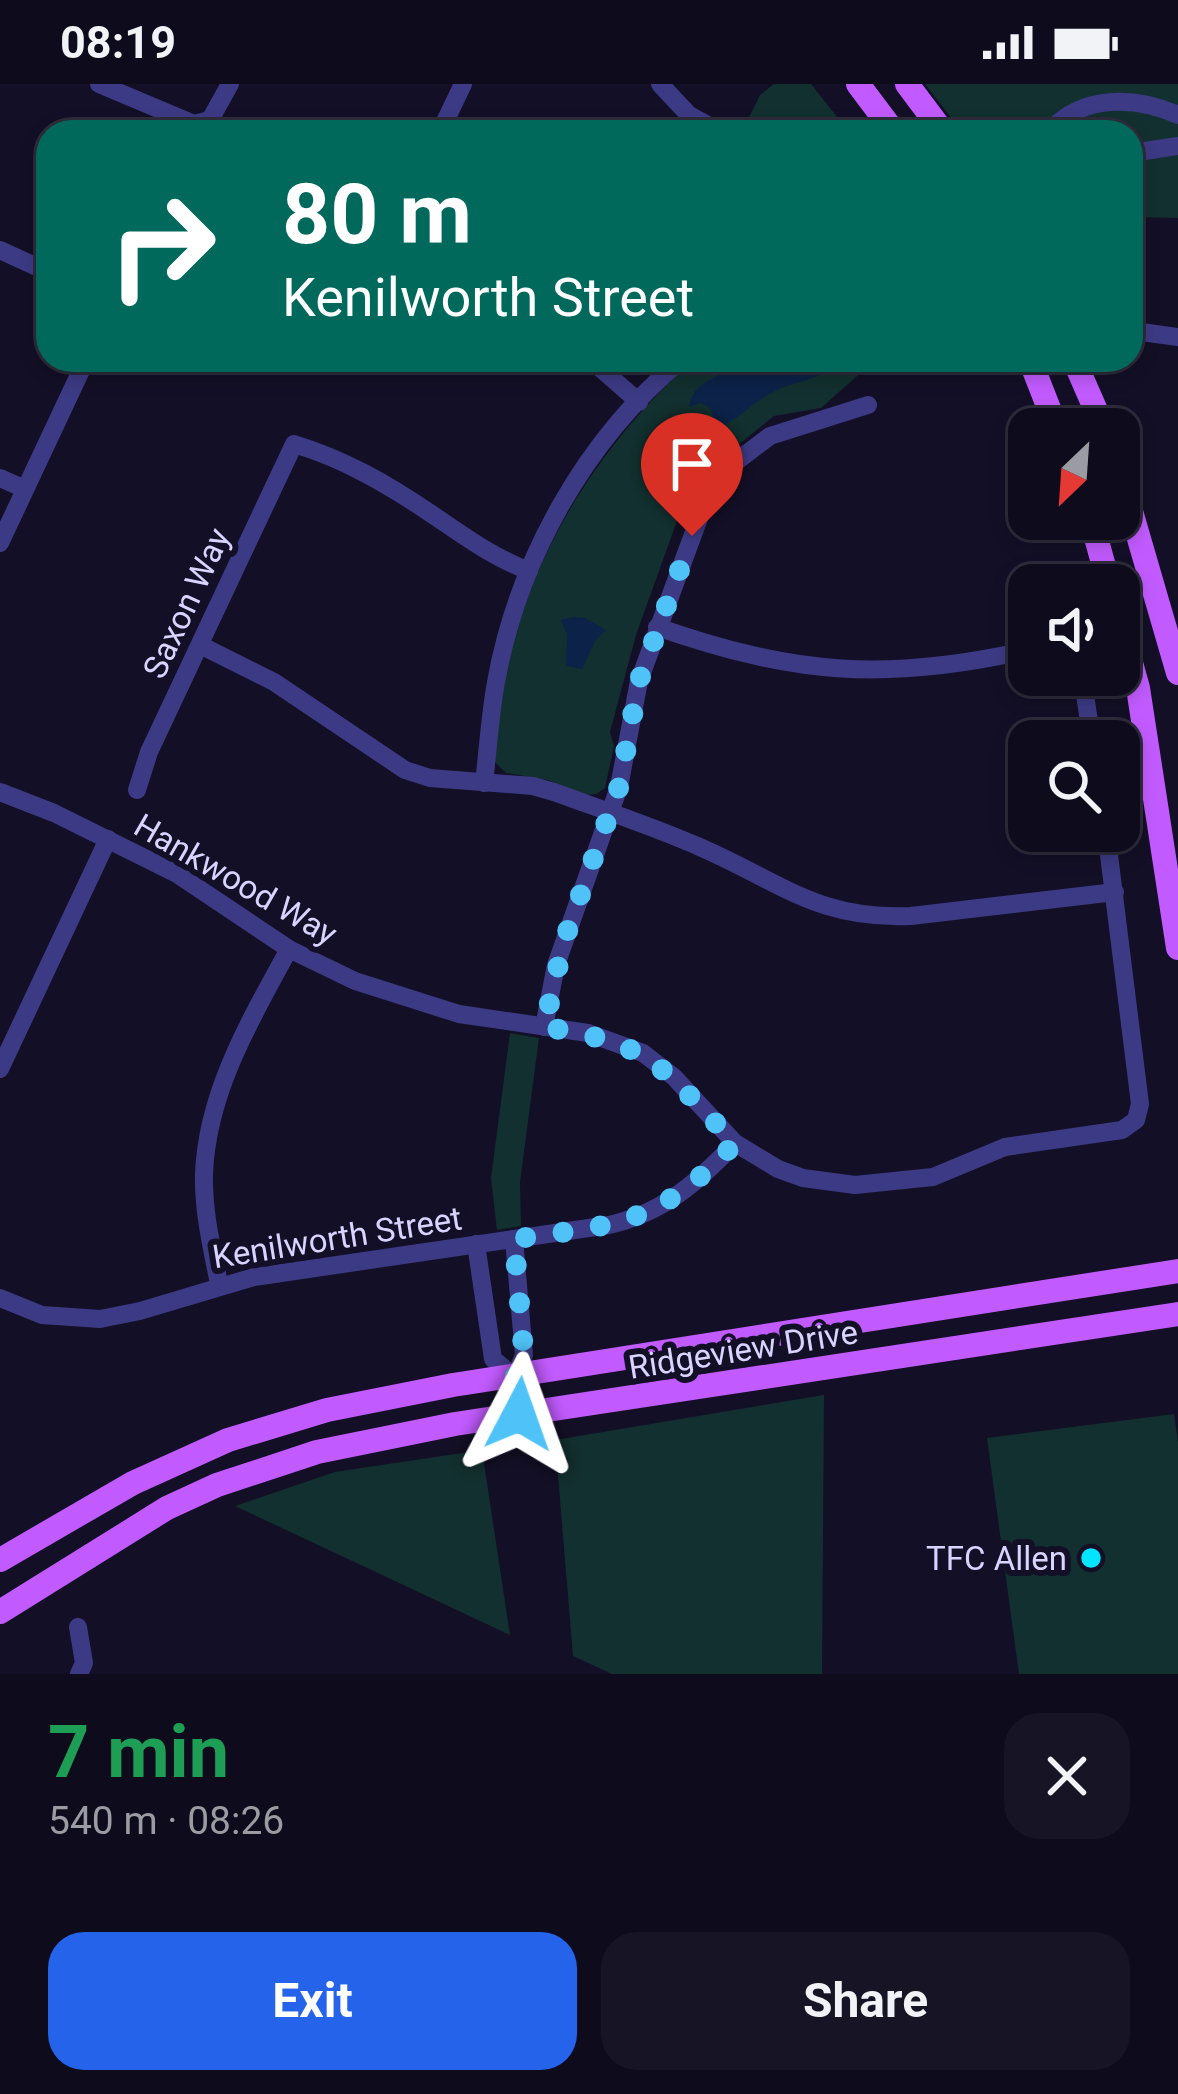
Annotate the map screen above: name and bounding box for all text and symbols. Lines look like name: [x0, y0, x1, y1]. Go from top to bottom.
text: 08:19: [60, 16, 176, 69]
text: 80 m: [282, 165, 472, 264]
icon: right: [84, 168, 240, 324]
text: Kenilworth Street: [282, 266, 694, 329]
north arrow: [1008, 408, 1140, 540]
map controls: [1008, 408, 1140, 852]
pin: [641, 413, 743, 536]
icon: arrive: [659, 431, 725, 497]
street label: Saxon Way: [135, 522, 238, 684]
button: sound: [1008, 564, 1140, 696]
button: search: [1008, 720, 1140, 852]
street label: Hankwood Way: [127, 806, 344, 953]
street label: Kenilworth Street: [210, 1199, 465, 1276]
street label: Ridgeview Drive: [626, 1312, 860, 1387]
position arrow: [456, 1351, 582, 1477]
place label: TFC Allen: [926, 1539, 1067, 1578]
marker: TFC Allen: [1078, 1545, 1104, 1571]
text: 7 min: [48, 1710, 229, 1795]
button: close: [1004, 1713, 1130, 1839]
text: 540 m · 08:26: [48, 1798, 284, 1844]
button: Exit: [48, 1932, 577, 2070]
button: Share: [601, 1932, 1130, 2070]

